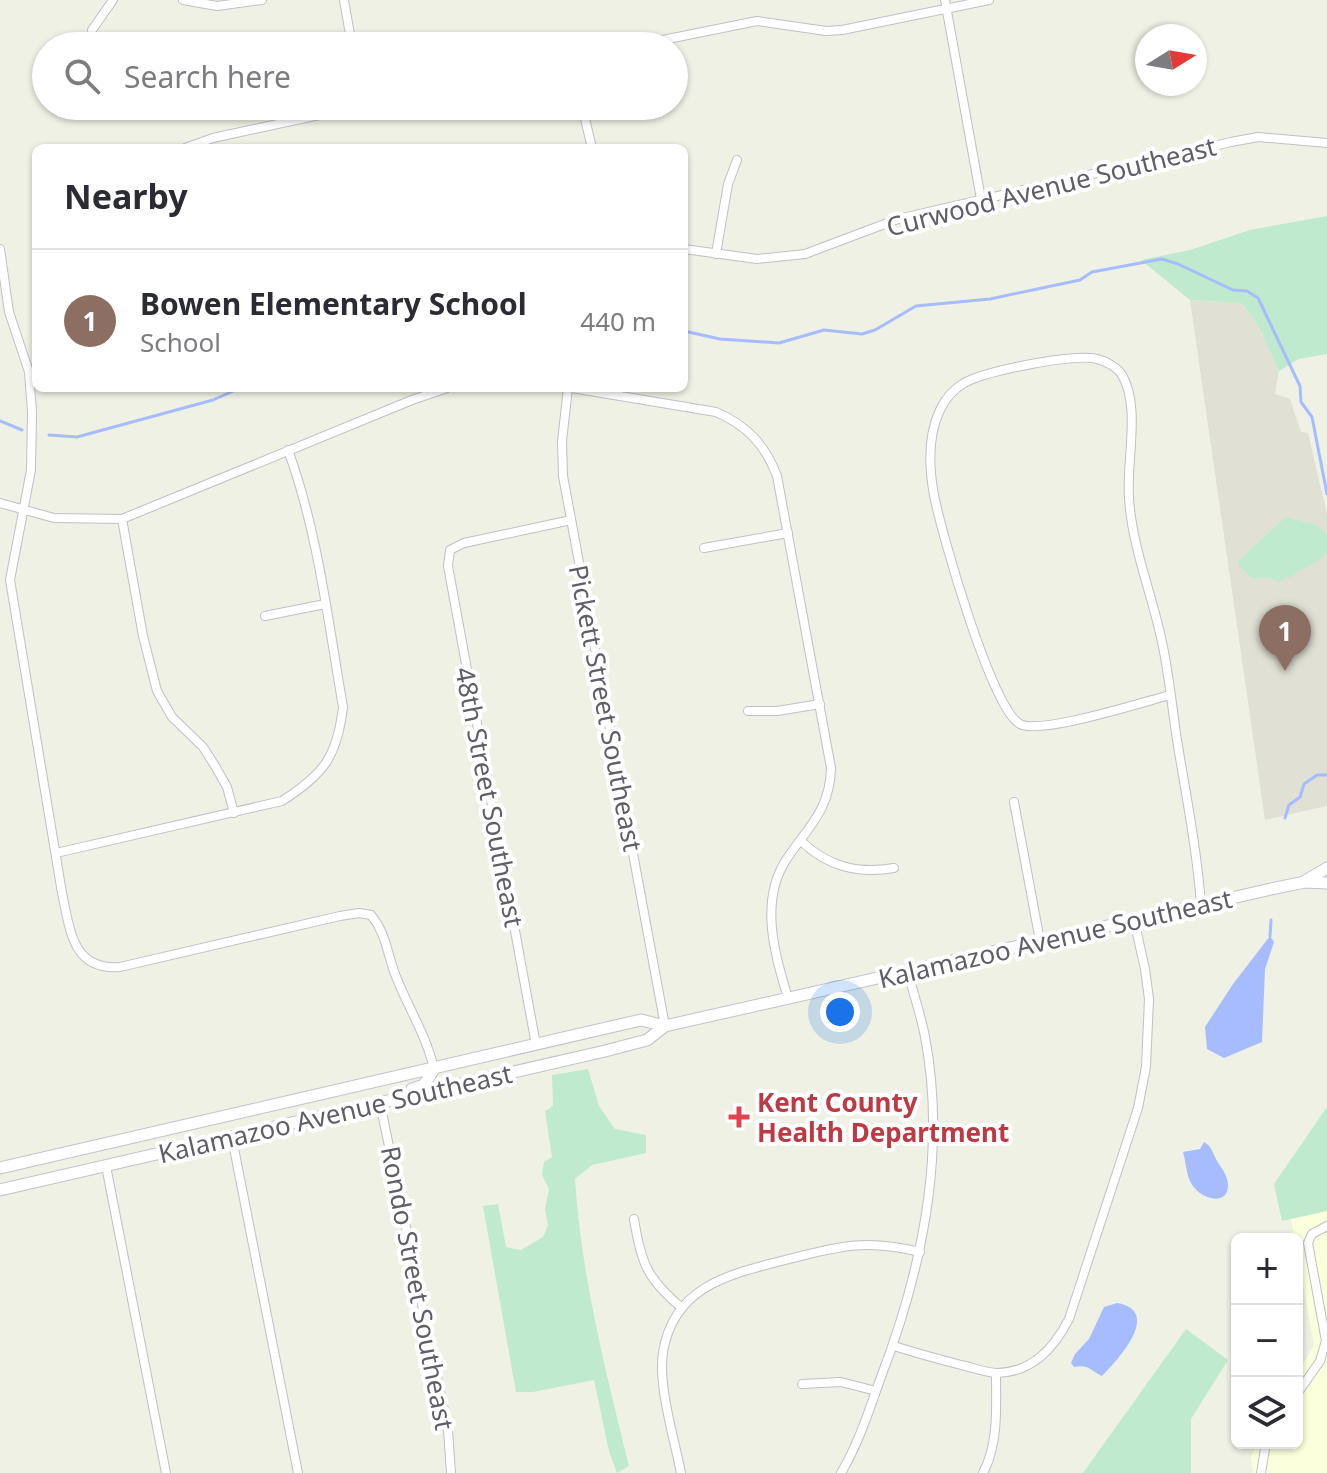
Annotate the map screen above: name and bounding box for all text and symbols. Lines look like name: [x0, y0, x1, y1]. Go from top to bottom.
north arrow: [1135, 24, 1207, 96]
search box: [32, 32, 688, 120]
icon: search: [60, 54, 104, 98]
text: Search here: [124, 56, 291, 97]
street label: Curwood Avenue Southeast: [882, 128, 1220, 244]
text: Nearby: [64, 173, 188, 219]
text: Bowen Elementary School: [140, 283, 527, 324]
text: 1: [83, 303, 97, 339]
text: 440 m: [580, 303, 656, 339]
text: School: [140, 324, 221, 360]
street label: Pickett Street Southeast: [561, 562, 651, 854]
pin: 1: [1259, 605, 1311, 671]
street label: 48th Street Southeast: [447, 664, 533, 930]
street label: Kalamazoo Avenue Southeast: [875, 880, 1235, 996]
your location: [820, 992, 860, 1032]
street label: Kalamazoo Avenue Southeast: [155, 1055, 515, 1171]
place label: Kent County Health Department: [757, 1084, 1009, 1150]
marker: Kent County Health Department: [728, 1106, 750, 1128]
street label: Rondo Street Southeast: [373, 1143, 463, 1433]
map controls: [1231, 1233, 1303, 1449]
button: +: [1231, 1233, 1303, 1305]
button: −: [1231, 1305, 1303, 1377]
button: layers: [1231, 1377, 1303, 1449]

